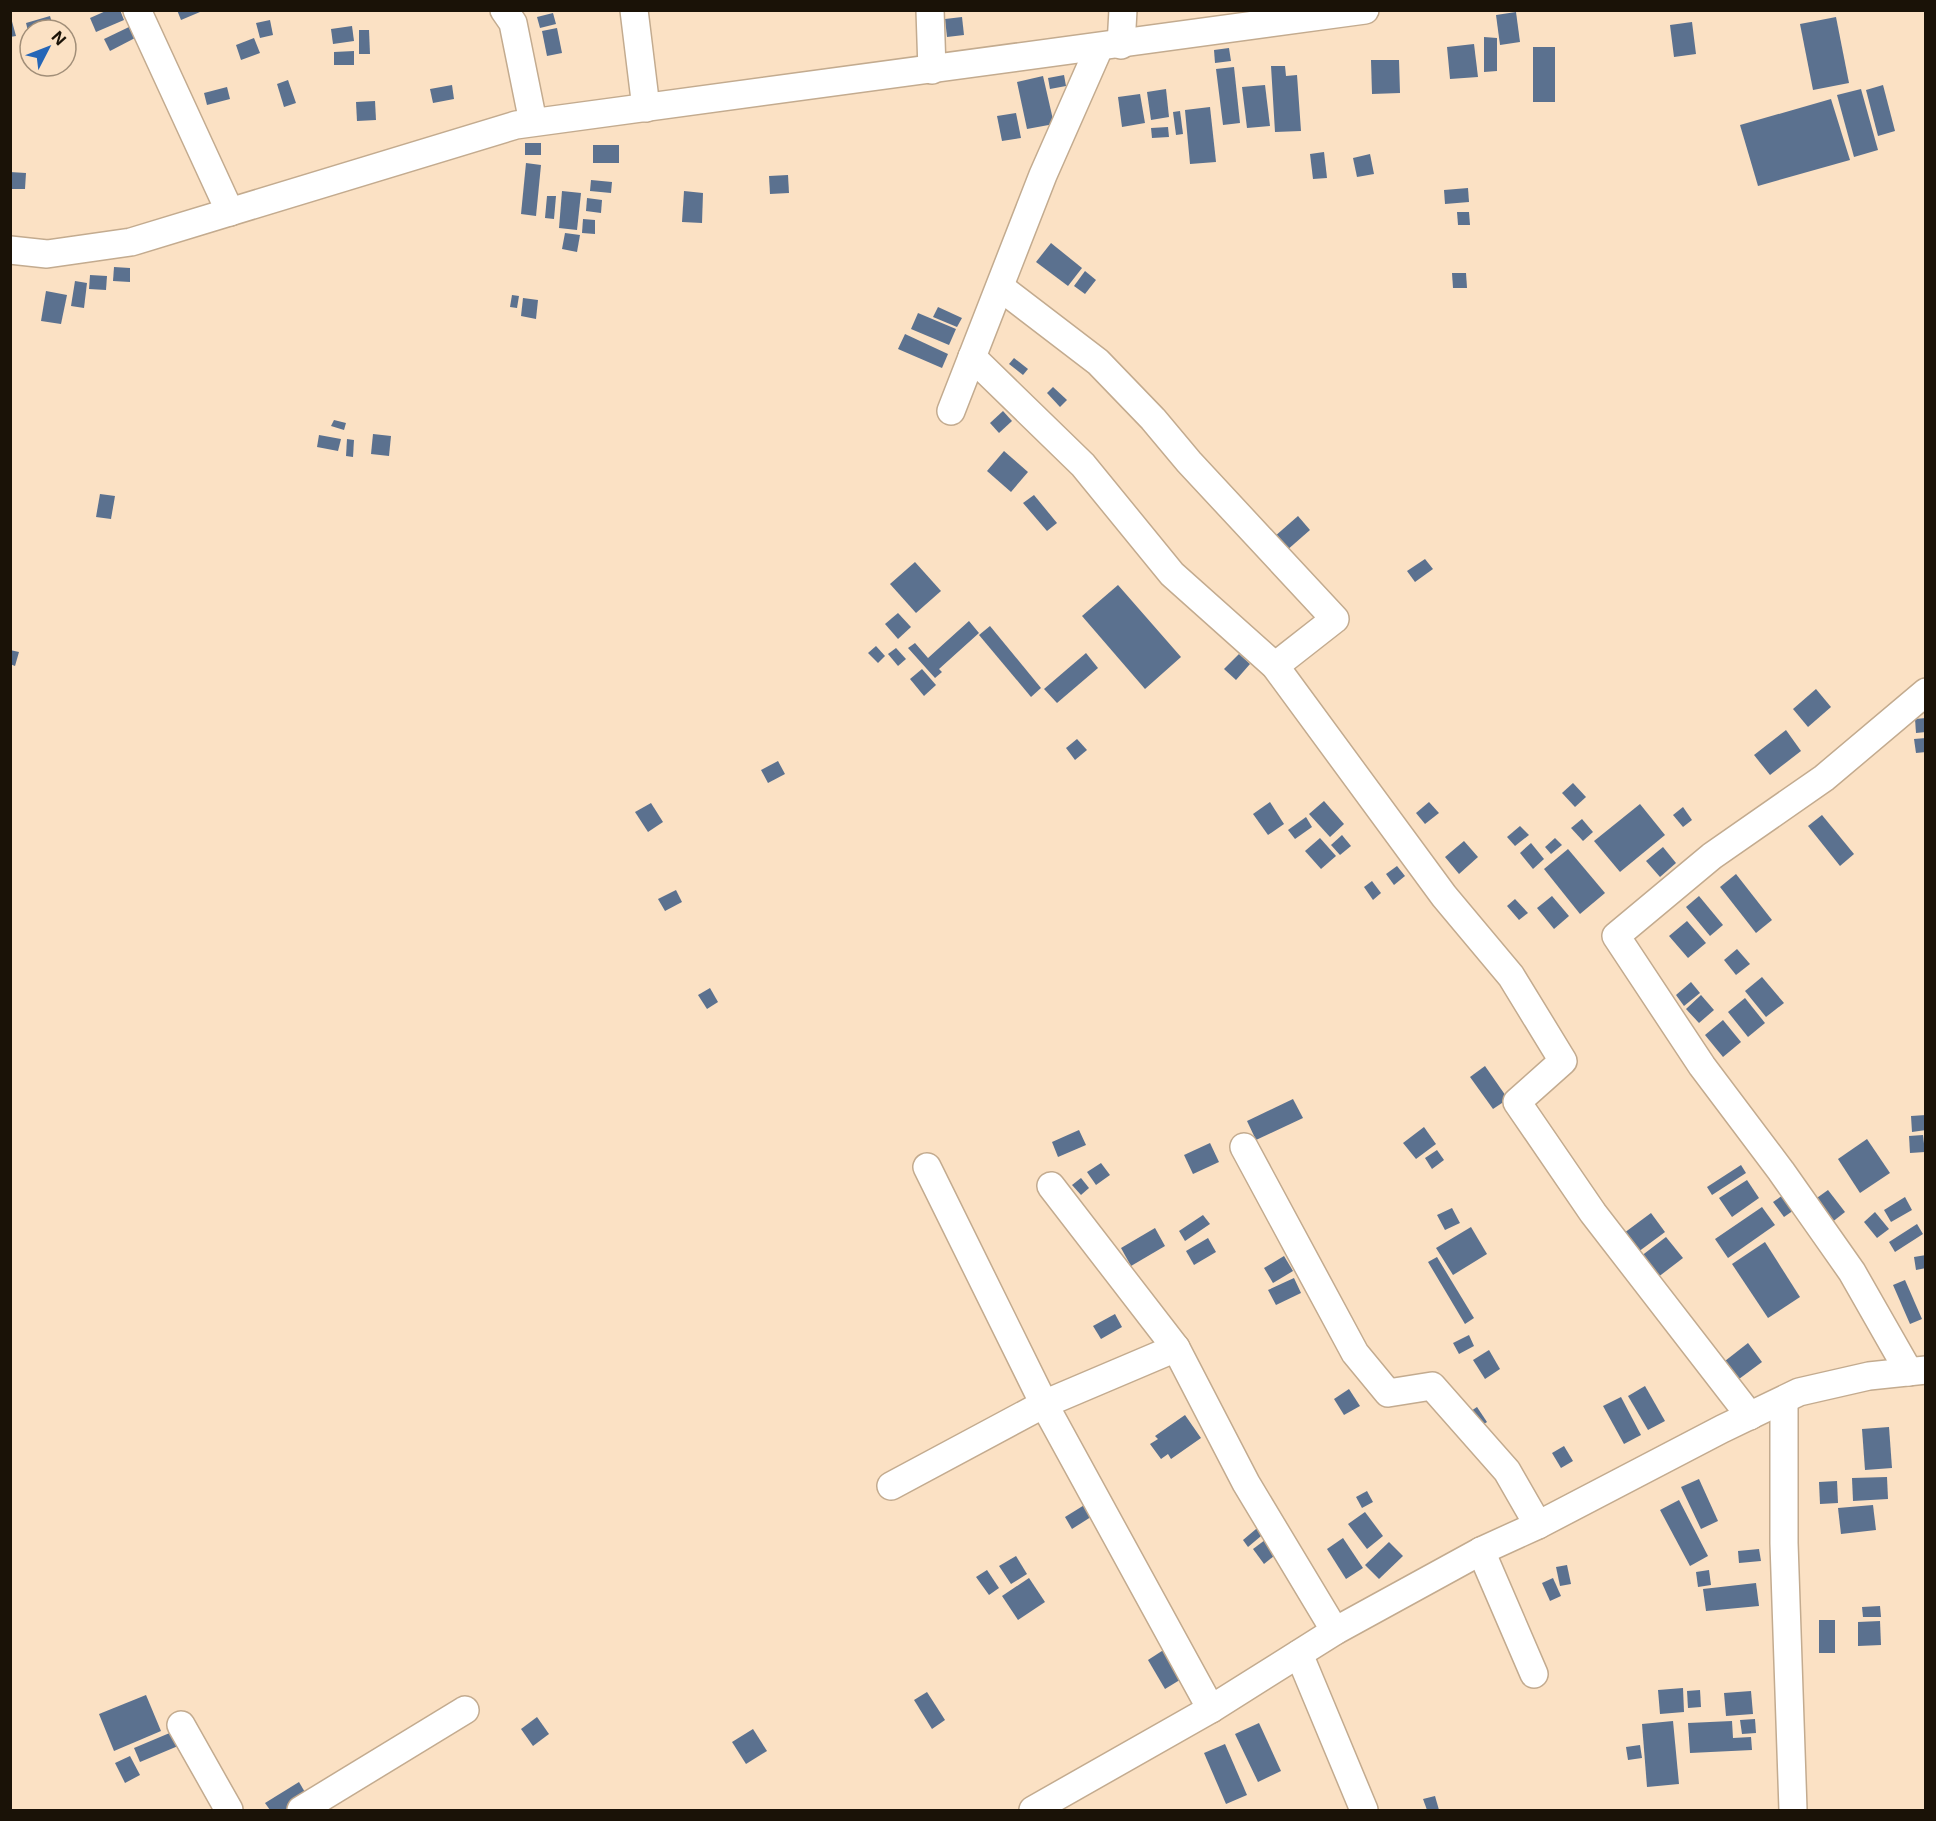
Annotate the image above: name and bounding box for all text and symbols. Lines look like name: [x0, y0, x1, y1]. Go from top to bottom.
north arrow: [18, 18, 78, 78]
text: N: [48, 27, 71, 49]

